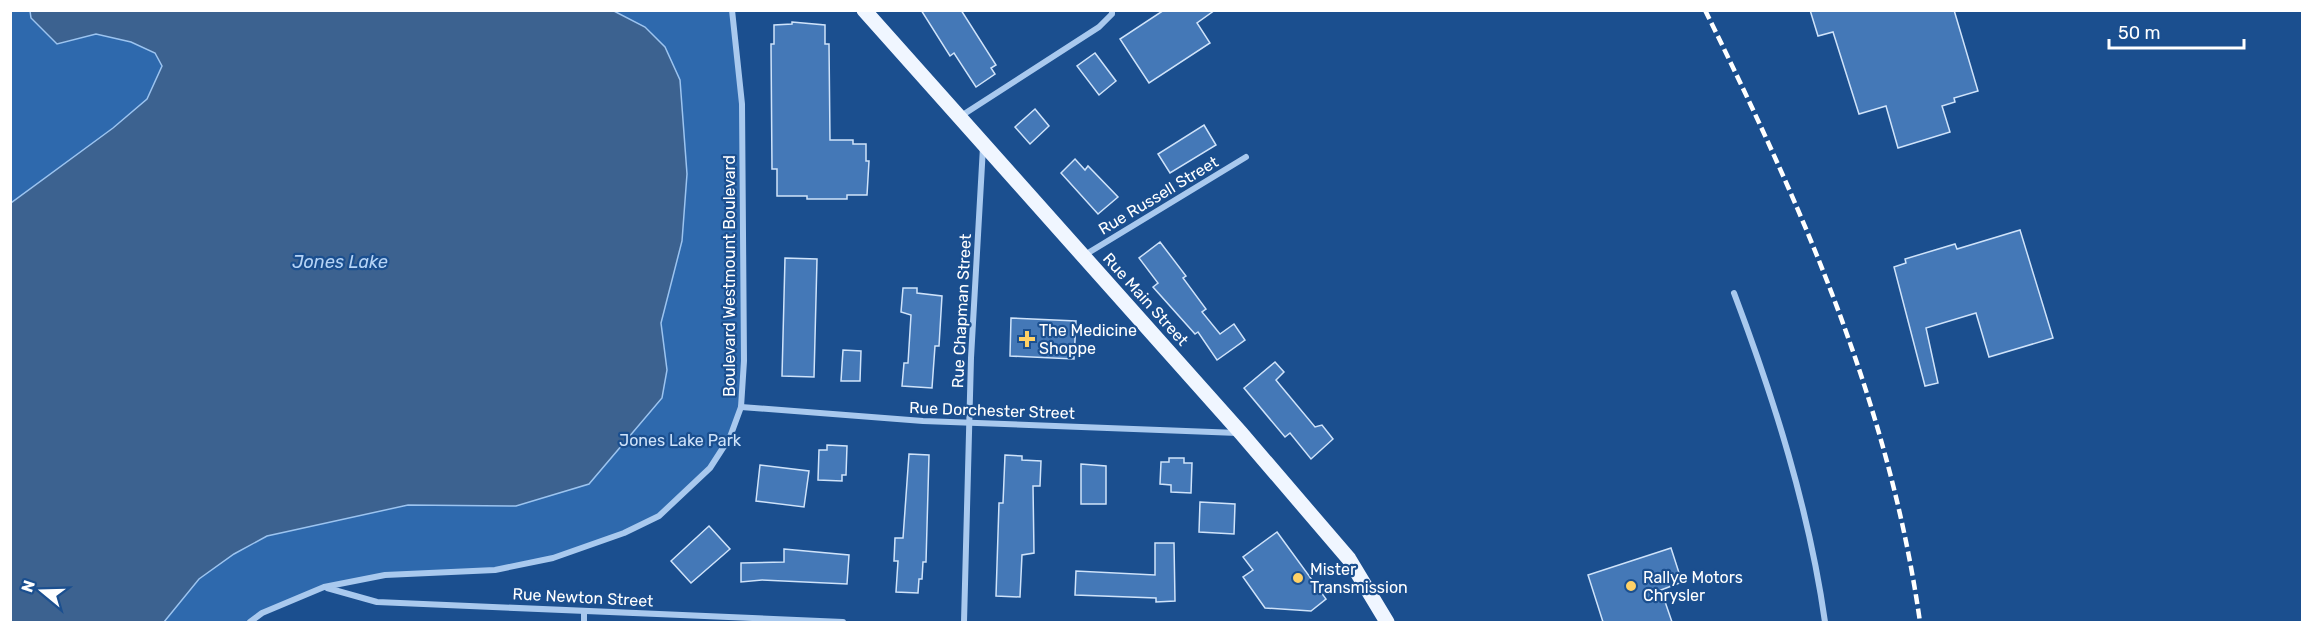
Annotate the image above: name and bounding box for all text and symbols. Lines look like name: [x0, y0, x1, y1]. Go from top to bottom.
scale bar: [2109, 12, 2244, 50]
text: 50 m: [2118, 22, 2161, 44]
street label: Rue Russell Street: [1095, 152, 1222, 239]
street label: Boulevard Westmount Boulevard: [720, 155, 739, 397]
street label: Rue Chapman Street: [948, 233, 975, 389]
street label: Rue Main Street: [1099, 249, 1192, 350]
water label: Jones Lake: [292, 251, 388, 273]
place label: The Medicine Shoppe: [1039, 321, 1137, 358]
marker: The Medicine Shoppe: [1020, 332, 1034, 346]
street label: Rue Dorchester Street: [909, 398, 1075, 423]
park label: Jones Lake Park: [619, 431, 742, 450]
place label: Mister Transmission: [1310, 560, 1408, 597]
north arrow: [12, 561, 72, 621]
place label: Rallye Motors Chrysler: [1643, 568, 1743, 605]
marker: Mister Transmission: [1291, 571, 1305, 585]
text: N: [17, 578, 39, 595]
marker: Rallye Motors Chrysler: [1624, 579, 1638, 593]
street label: Rue Newton Street: [512, 584, 654, 611]

